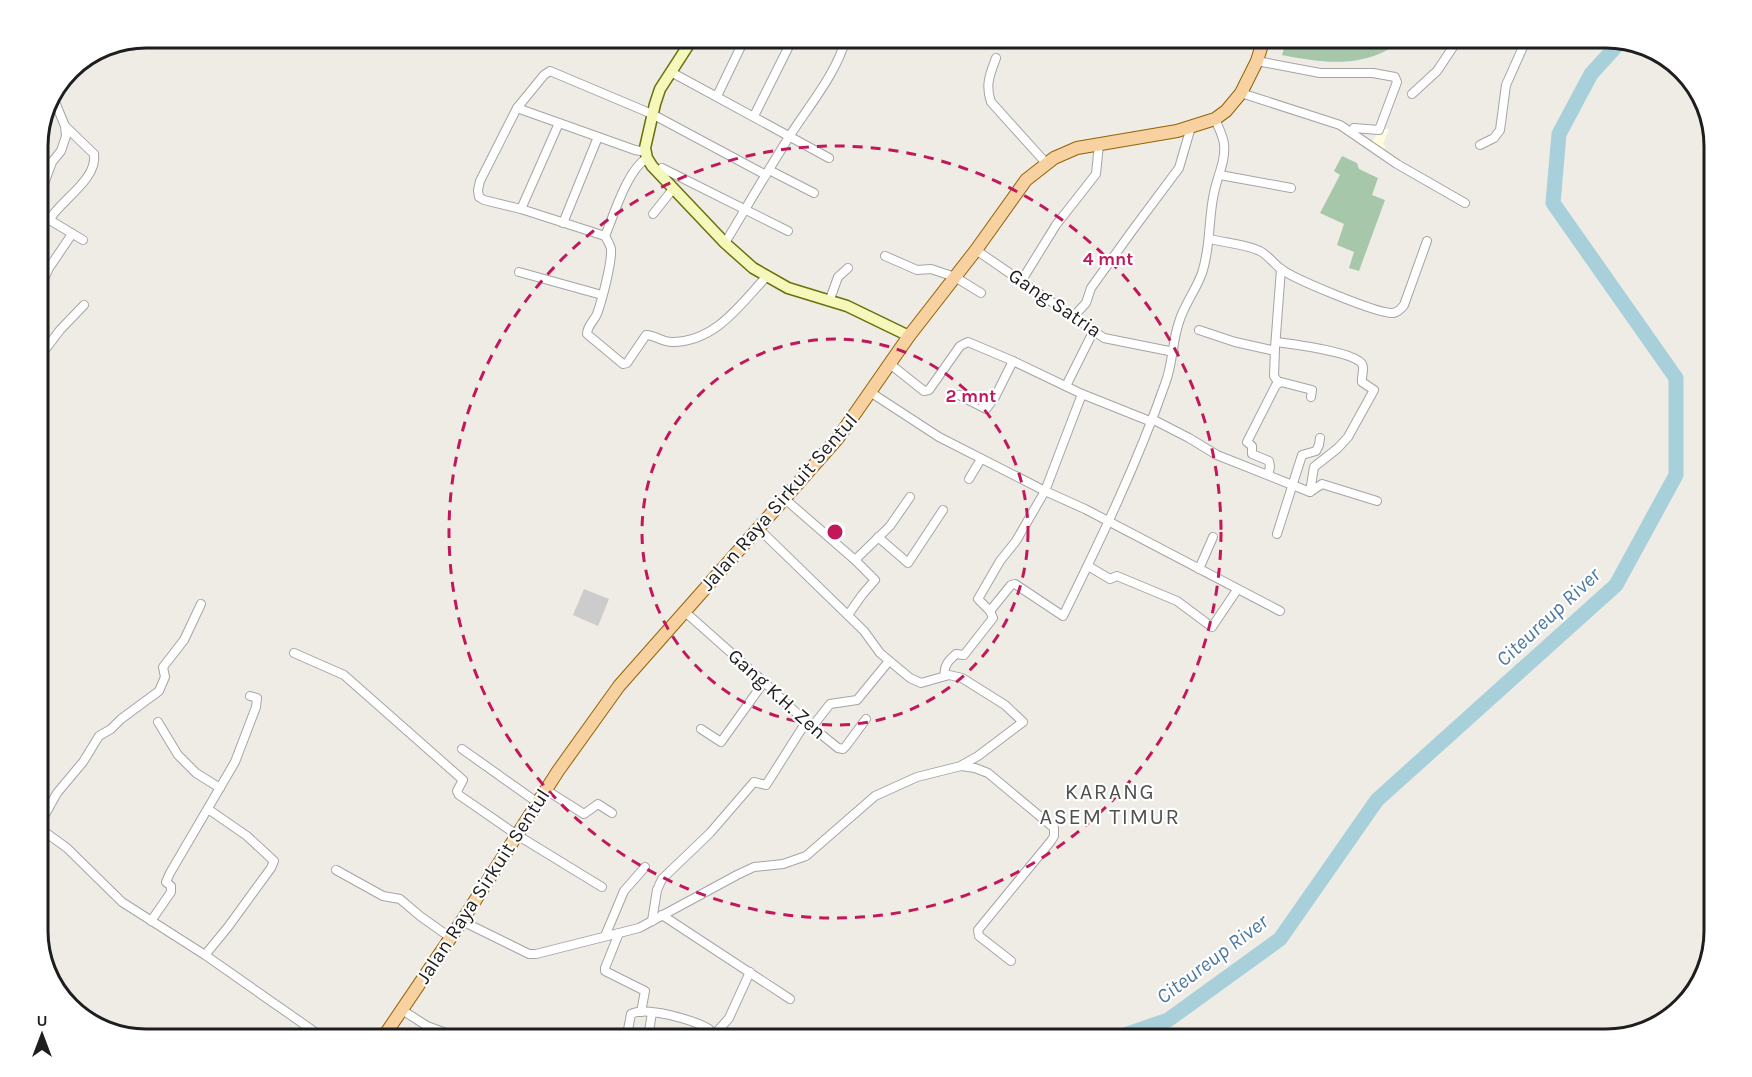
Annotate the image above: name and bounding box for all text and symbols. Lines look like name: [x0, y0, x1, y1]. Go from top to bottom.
text: 4 mnt: [1083, 248, 1133, 270]
street label: Gang Satria: [1004, 264, 1106, 342]
text: 2 mnt: [946, 385, 996, 407]
street label: Jalan Raya Sirkuit Sentul: [696, 409, 862, 595]
centre of rings: [825, 522, 845, 542]
water label: Citeureup River: [1491, 562, 1606, 671]
street label: Gang K.H. Zen: [723, 644, 831, 744]
district label: KARANG ASEM TIMUR: [1040, 779, 1180, 830]
street label: Jalan Raya Sirkuit Sentul: [411, 784, 555, 988]
water label: Citeureup River: [1152, 909, 1273, 1009]
north arrow: [12, 1005, 72, 1065]
text: U: [36, 1011, 48, 1030]

